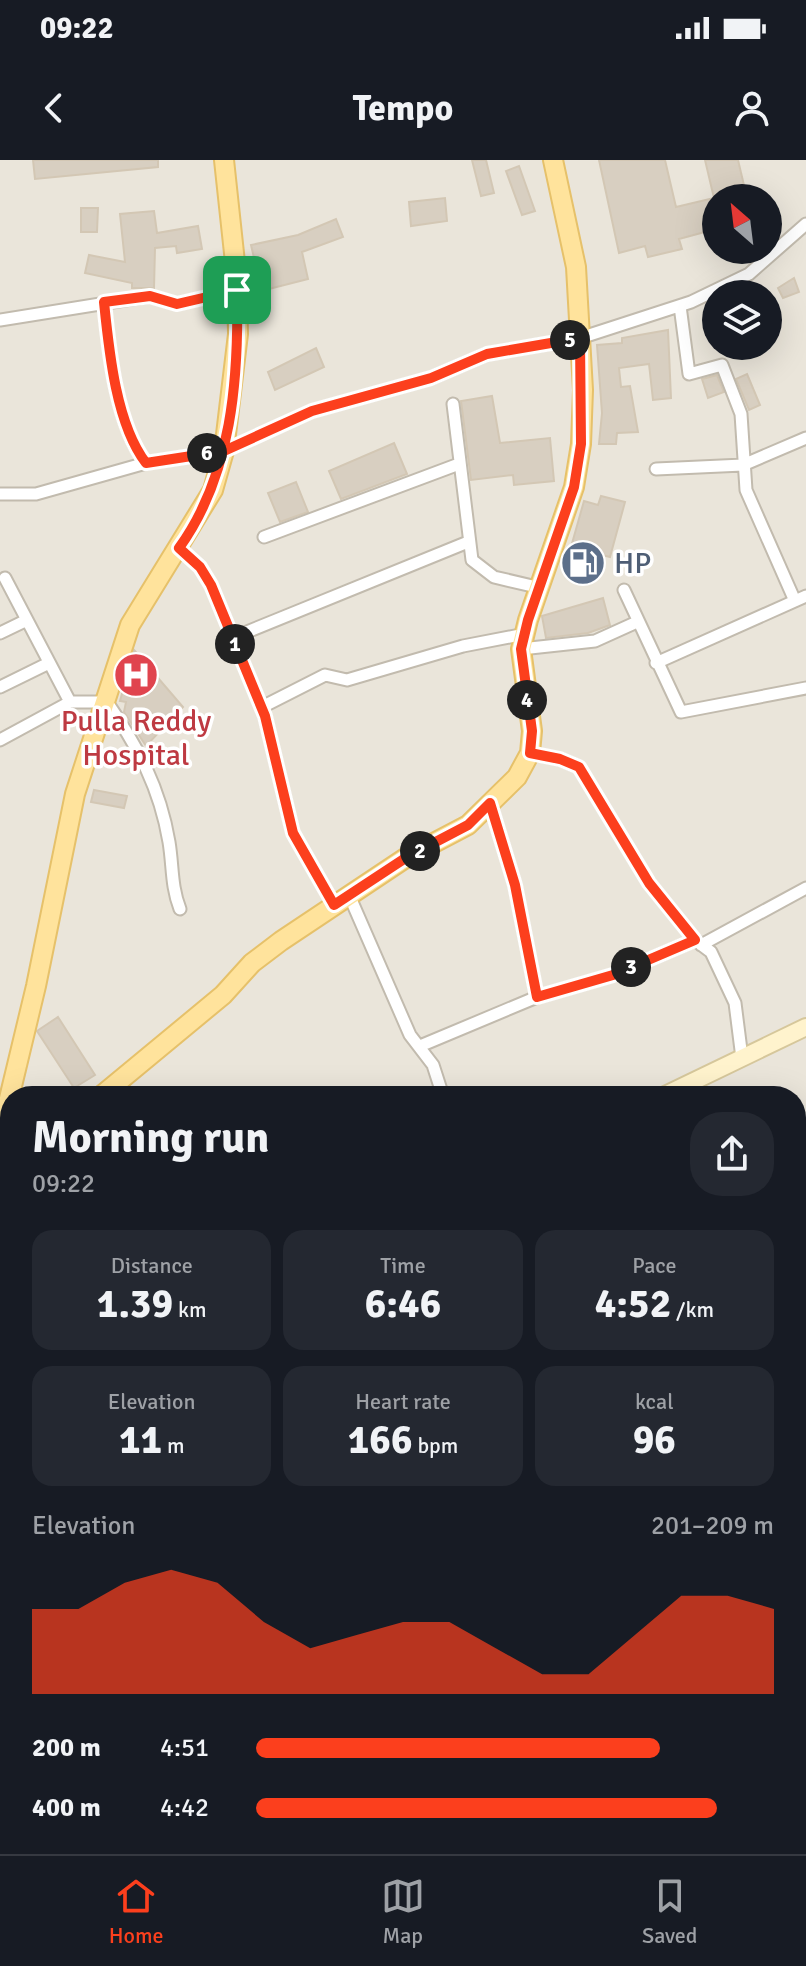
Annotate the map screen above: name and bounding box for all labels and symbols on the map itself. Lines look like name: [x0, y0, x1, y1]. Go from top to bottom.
north arrow: [702, 184, 782, 264]
pin: [203, 256, 271, 324]
pin: 5: [550, 320, 590, 360]
pin: 6: [187, 433, 227, 473]
fuel station icon: HP: [559, 539, 607, 587]
place label: HP: [614, 545, 651, 582]
pin: 1: [215, 624, 255, 664]
hospital icon: Pulla Reddy Hospital: [112, 651, 160, 699]
pin: 4: [507, 680, 547, 720]
place label: Pulla Reddy Hospital: [61, 703, 211, 774]
pin: 2: [400, 831, 440, 871]
pin: 3: [611, 947, 651, 987]

